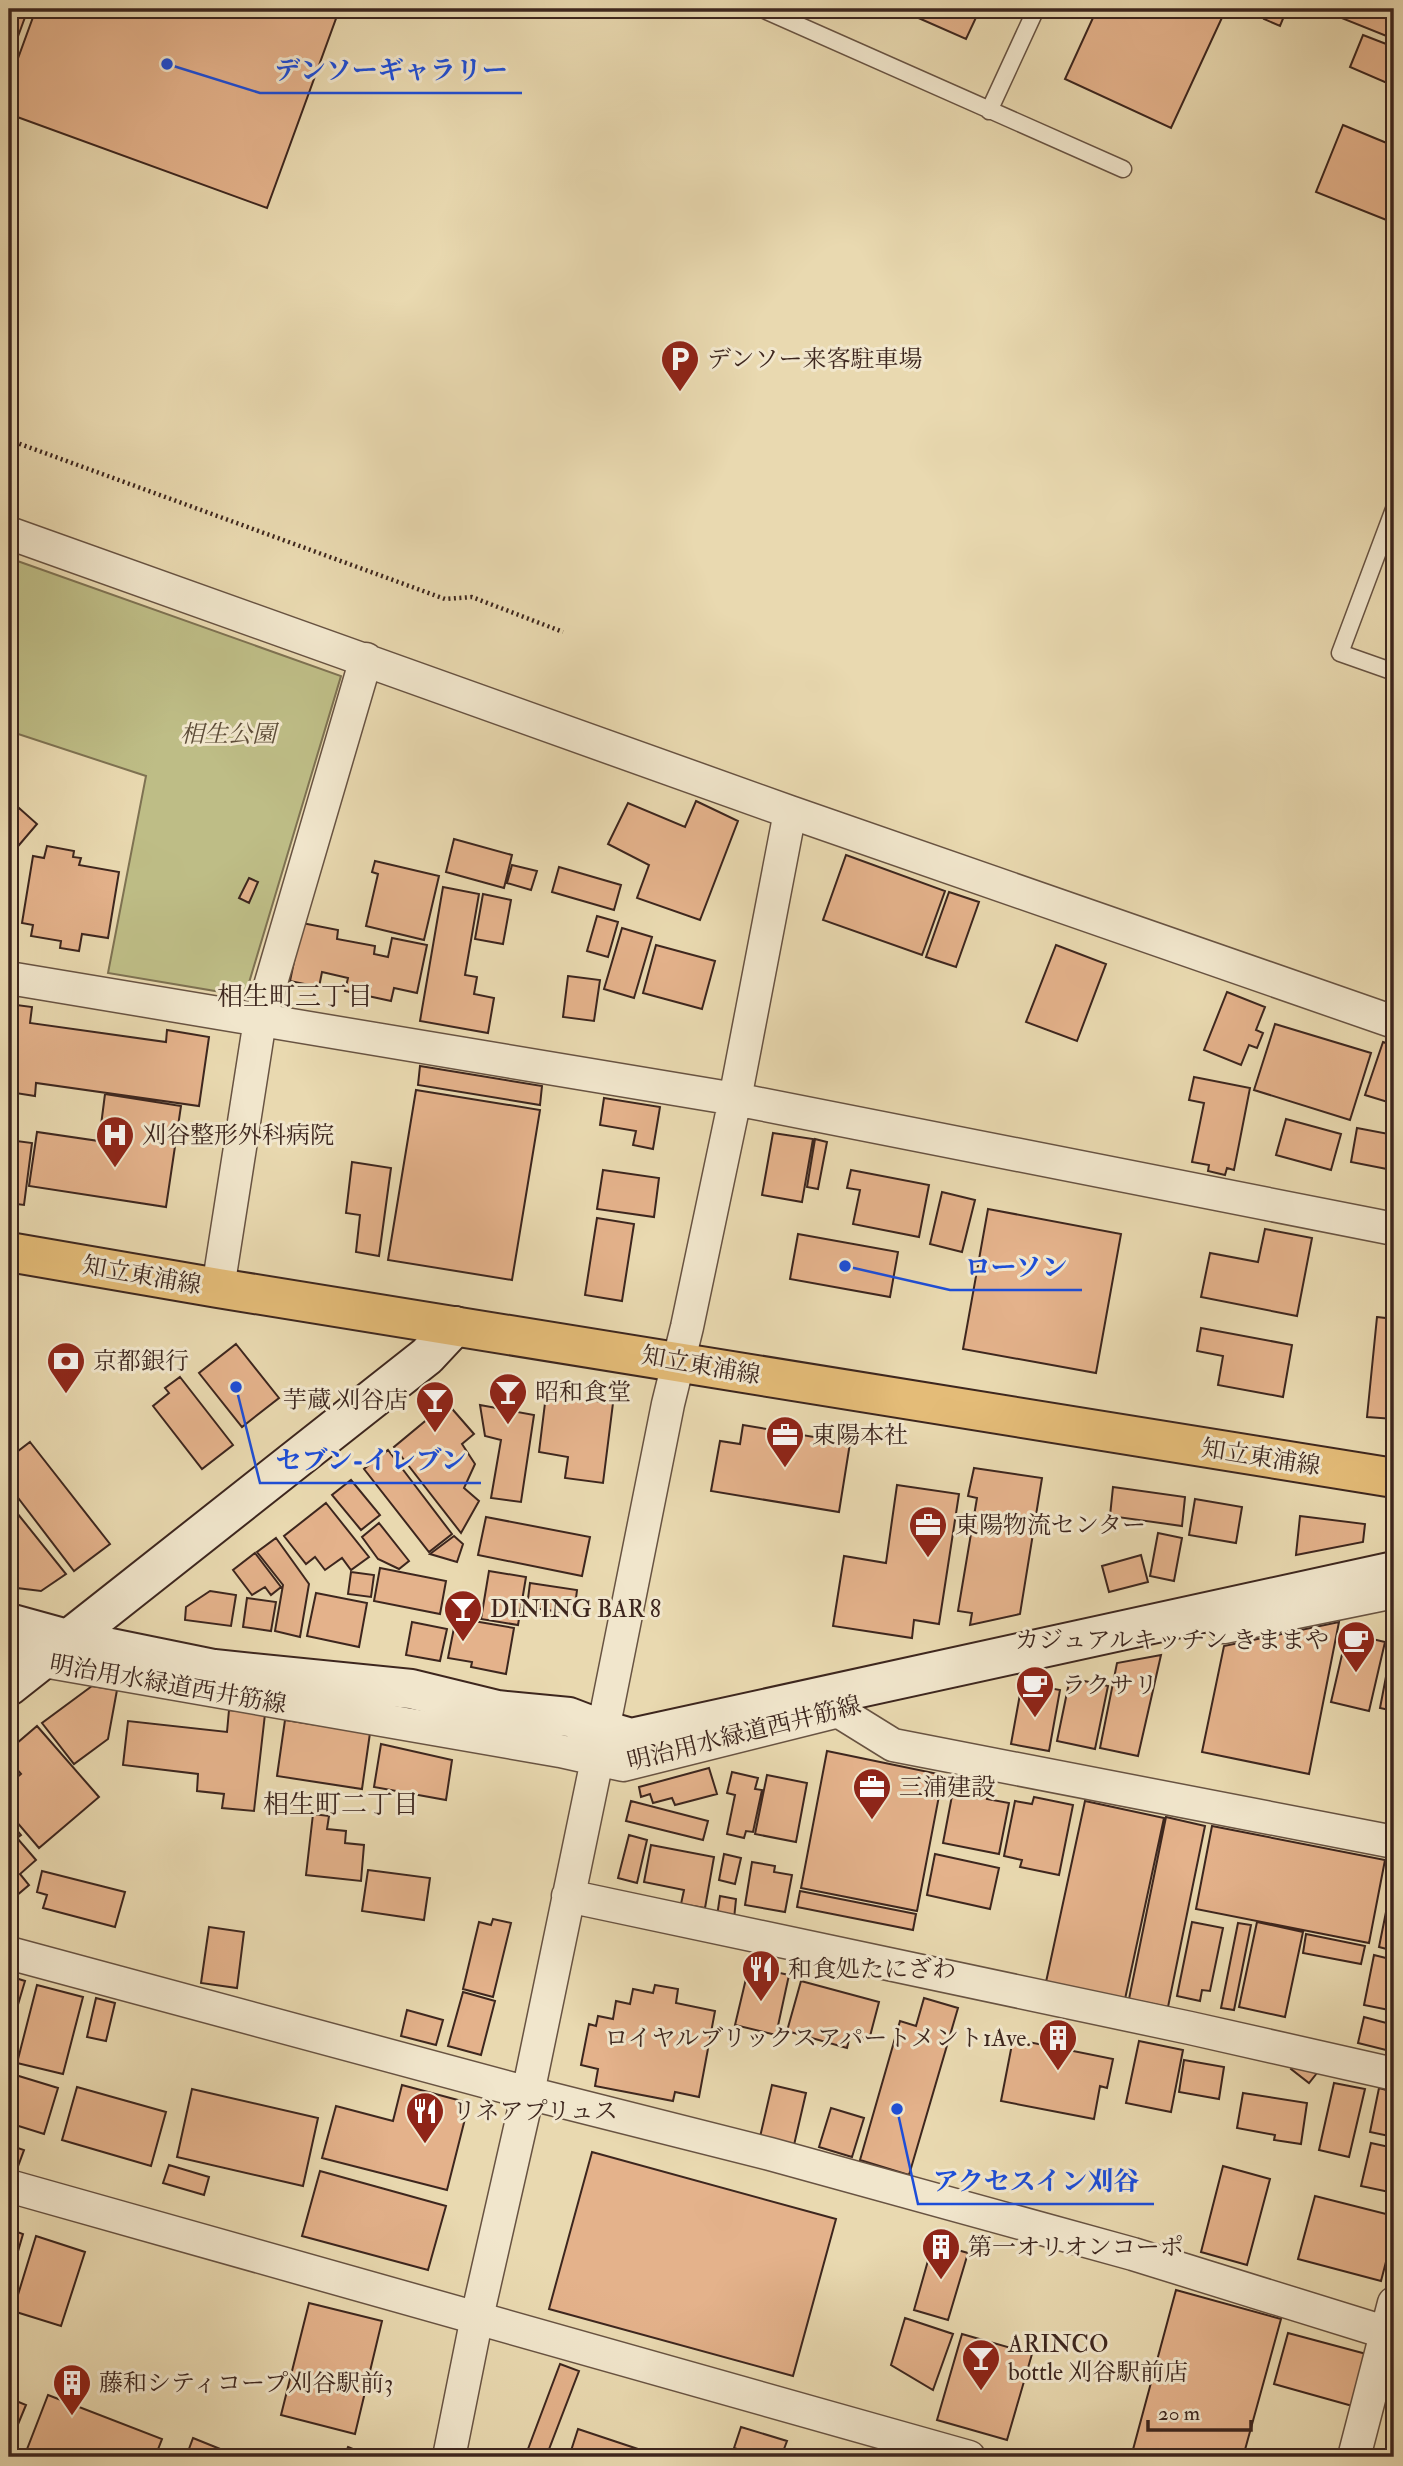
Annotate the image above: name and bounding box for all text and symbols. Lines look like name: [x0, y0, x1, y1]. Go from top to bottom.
callout: デンソーギャラリー: [260, 46, 522, 93]
text: デンソーギャラリー: [274, 55, 508, 87]
parking icon: デンソー来客駐車場: [659, 338, 701, 393]
place label: デンソー来客駐車場: [707, 344, 923, 375]
park label: 相生公園: [180, 719, 280, 750]
district label: 相生町三丁目: [217, 981, 373, 1013]
hospital icon: 刈谷整形外科病院: [94, 1114, 136, 1169]
place label: 刈谷整形外科病院: [142, 1120, 334, 1151]
callout: ローソン: [950, 1243, 1082, 1290]
street label: 知立東浦線: [80, 1250, 204, 1301]
text: ローソン: [965, 1252, 1067, 1284]
bank icon: 京都銀行: [45, 1340, 87, 1395]
street label: 知立東浦線: [639, 1340, 763, 1391]
place label: 京都銀行: [93, 1346, 189, 1377]
bar icon: 昭和食堂: [487, 1371, 529, 1426]
place label: 昭和食堂: [535, 1377, 631, 1408]
bar icon: 芋蔵 刈谷店: [414, 1379, 456, 1434]
place label: 芋蔵 刈谷店: [283, 1385, 408, 1416]
office icon: 東陽本社: [764, 1414, 806, 1469]
place label: 東陽本社: [812, 1420, 908, 1451]
street label: 知立東浦線: [1199, 1433, 1323, 1482]
callout: セブン-イレブン: [260, 1436, 481, 1483]
text: セブン-イレブン: [276, 1445, 466, 1477]
office icon: 東陽物流センター: [907, 1504, 949, 1559]
place label: 東陽物流センター: [955, 1510, 1146, 1541]
bar icon: DINING BAR 8: [442, 1588, 484, 1643]
place label: DINING BAR 8: [490, 1594, 661, 1625]
cafe icon: カジュアルキッチン きままや: [1335, 1619, 1377, 1674]
place label: カジュアルキッチン きままや: [1015, 1625, 1329, 1656]
street label: 明治用水緑道西井筋線: [47, 1648, 289, 1721]
cafe icon: ラクサリ: [1014, 1664, 1056, 1719]
place label: ラクサリ: [1062, 1670, 1158, 1701]
street label: 明治用水緑道西井筋線: [624, 1689, 864, 1778]
office icon: 三浦建設: [851, 1766, 893, 1821]
place label: 三浦建設: [899, 1772, 995, 1803]
district label: 相生町二丁目: [263, 1789, 419, 1821]
restaurant icon: 和食処たにざわ: [740, 1948, 782, 2003]
place label: 和食処たにざわ: [788, 1954, 956, 1985]
building icon: ロイヤルブリックスアパートメント1Ave.: [1037, 2017, 1079, 2072]
place label: ロイヤルブリックスアパートメント1Ave.: [604, 2023, 1031, 2054]
restaurant icon: リネアプリュス: [404, 2090, 446, 2145]
place label: リネアプリュス: [452, 2096, 618, 2127]
callout: アクセスイン刈谷: [918, 2157, 1154, 2204]
text: アクセスイン刈谷: [933, 2166, 1139, 2198]
building icon: 第一オリオンコーポ: [920, 2226, 962, 2281]
place label: 第一オリオンコーポ: [968, 2232, 1184, 2263]
place label: ARINCO bottle 刈谷駅前店: [1007, 2329, 1188, 2388]
bar icon: ARINCO bottle 刈谷駅前店: [960, 2337, 1002, 2392]
building icon: 藤和シティコープ刈谷駅前3: [51, 2362, 93, 2417]
place label: 藤和シティコープ刈谷駅前3: [99, 2368, 393, 2399]
scale bar: [1148, 2389, 1251, 2433]
text: 20 m: [1158, 2400, 1200, 2427]

